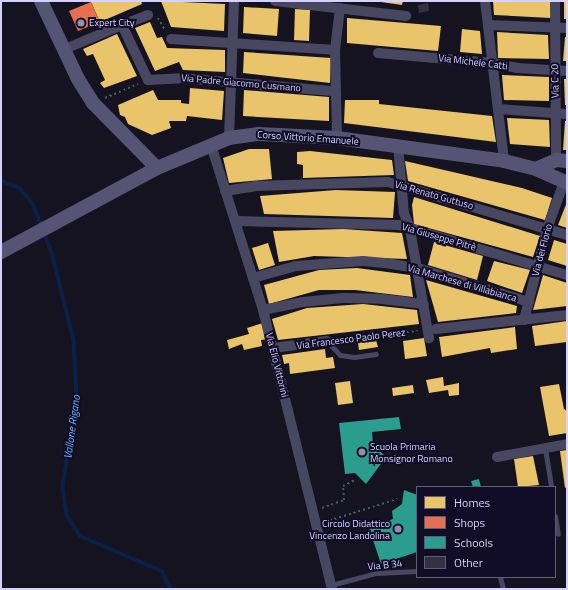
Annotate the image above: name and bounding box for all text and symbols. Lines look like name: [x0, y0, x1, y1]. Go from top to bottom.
place label: Expert City: [89, 17, 135, 29]
marker: Expert City: [76, 18, 86, 28]
street label: Via Michele Catti: [438, 52, 508, 72]
street label: Via C 20: [549, 64, 561, 98]
street label: Via Padre Giacomo Cusmano: [181, 72, 301, 94]
street label: Corso Vittorio Emanuele: [257, 128, 359, 148]
street label: Via Renato Guttuso: [393, 178, 475, 212]
street label: Via Giuseppe Pitrè: [401, 221, 477, 253]
street label: Via dei Florio: [529, 222, 555, 278]
street label: Via Marchese di Villabianca: [406, 262, 518, 304]
street label: Via Francesco Paolo Perez: [296, 326, 406, 352]
street label: Via Elio Vittorini: [263, 331, 291, 399]
water label: Vallone Rigano: [61, 394, 83, 460]
place label: Scuola Primaria Monsignor Romano: [370, 440, 453, 464]
marker: Scuola Primaria Monsignor Romano: [357, 447, 367, 457]
legend: [416, 486, 556, 578]
text: Homes: [454, 493, 490, 512]
text: Shops: [454, 513, 485, 532]
place label: Circolo Didattico Vincenzo Landolina: [309, 517, 390, 540]
marker: Circolo Didattico Vincenzo Landolina: [393, 524, 403, 534]
text: Schools: [454, 533, 493, 552]
text: Other: [454, 553, 483, 572]
street label: Via B 34: [367, 557, 403, 573]

